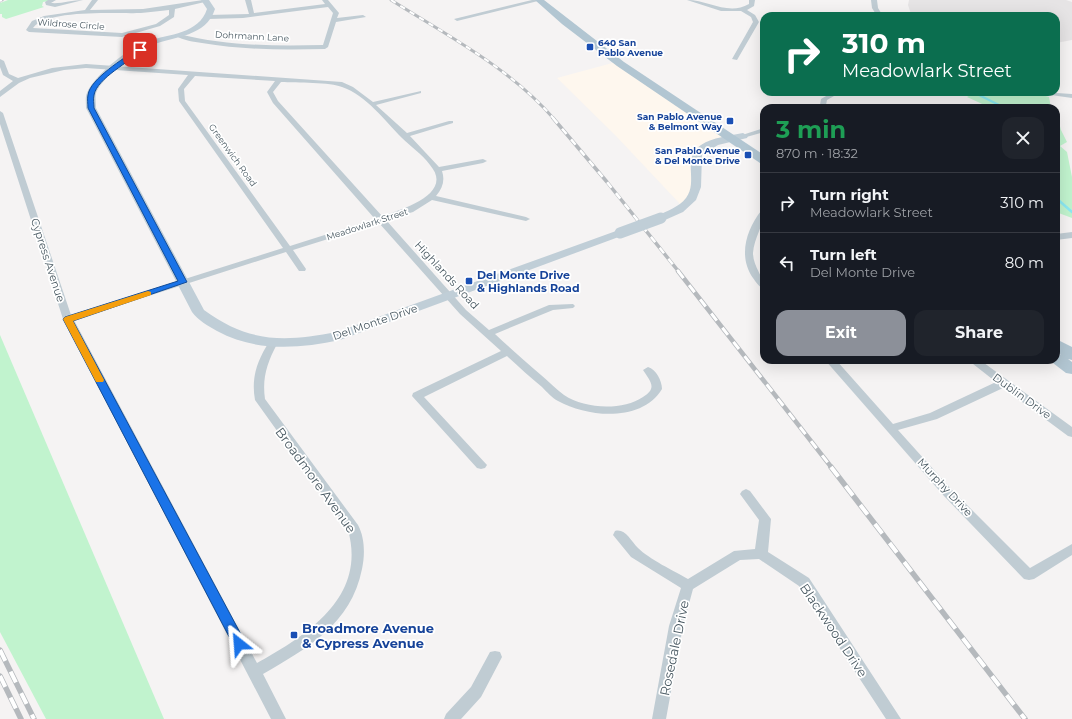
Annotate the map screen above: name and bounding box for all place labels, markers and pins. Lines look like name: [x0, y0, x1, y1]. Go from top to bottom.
pin: [123, 33, 157, 67]
place label: 640 San Pablo Avenue: [598, 37, 663, 58]
marker: 640 San Pablo Avenue: [585, 42, 595, 52]
place label: San Pablo Avenue & Belmont Way: [637, 111, 723, 132]
marker: San Pablo Avenue & Belmont Way: [725, 116, 735, 126]
place label: San Pablo Avenue & Del Monte Drive: [655, 145, 740, 166]
marker: San Pablo Avenue & Del Monte Drive: [743, 150, 753, 160]
place label: Del Monte Drive & Highlands Road: [477, 268, 580, 295]
marker: Del Monte Drive & Highlands Road: [464, 276, 474, 286]
place label: Broadmore Avenue & Cypress Avenue: [302, 620, 434, 651]
marker: Broadmore Avenue & Cypress Avenue: [289, 630, 299, 640]

